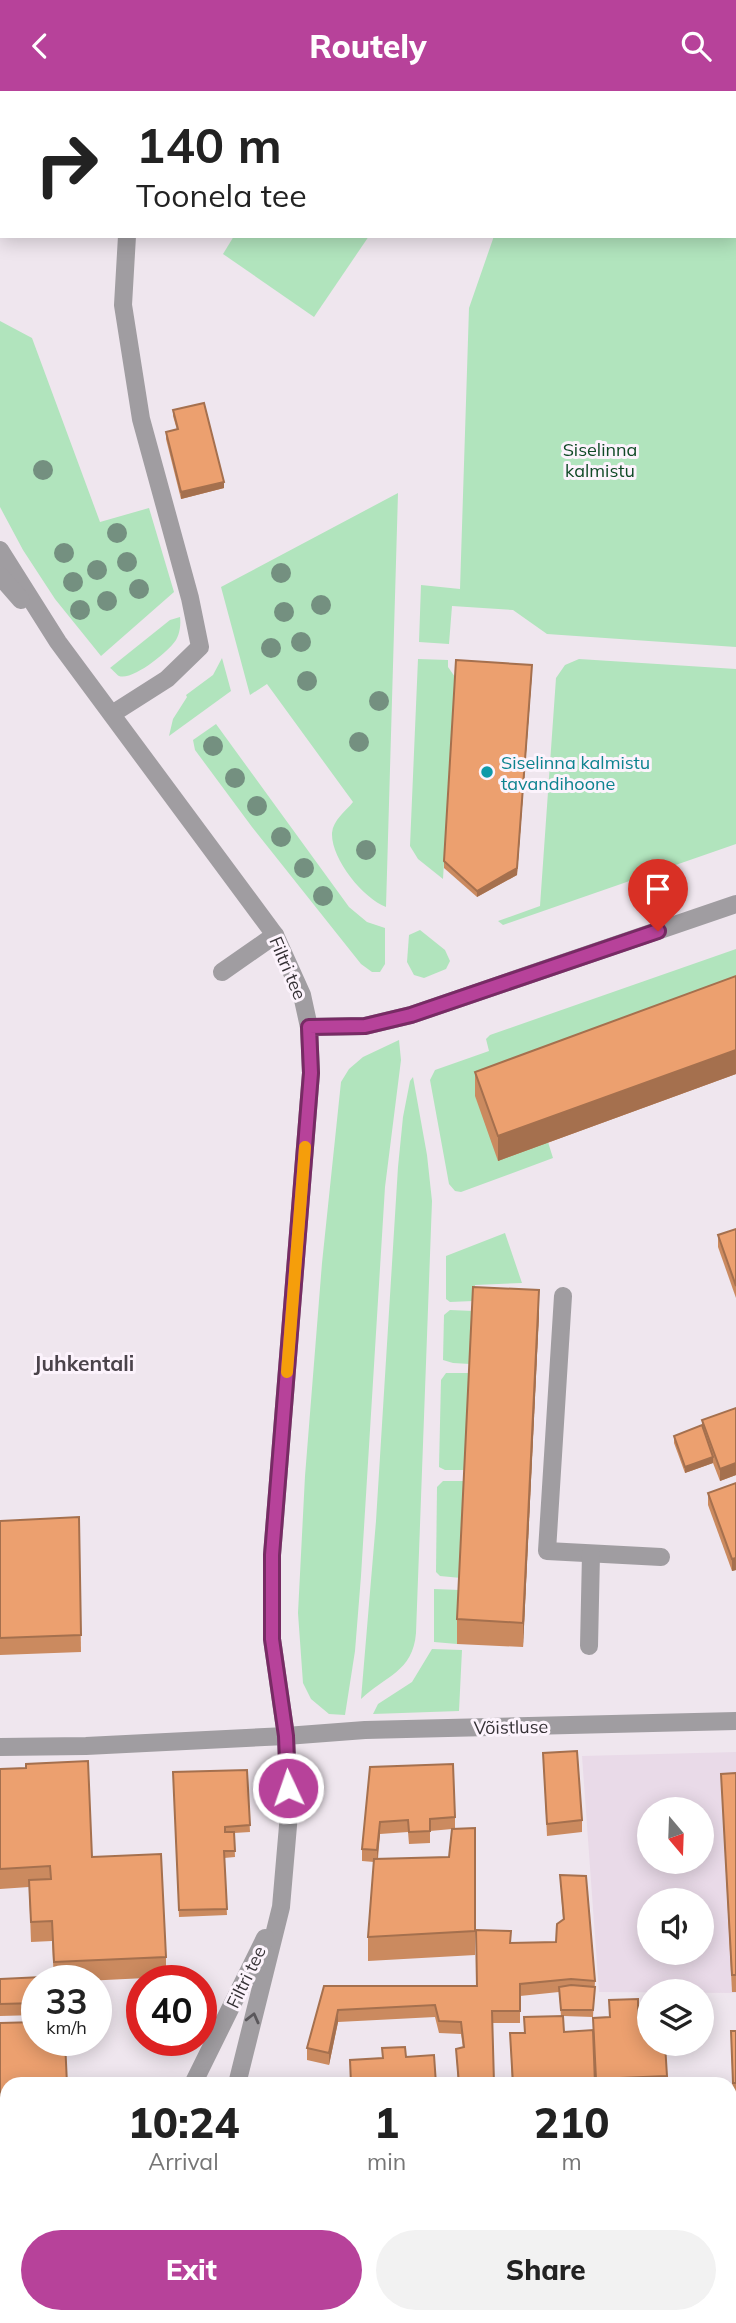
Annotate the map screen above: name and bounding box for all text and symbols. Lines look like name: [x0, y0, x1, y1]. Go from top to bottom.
text: Routely: [309, 26, 427, 66]
icon: back: [21, 27, 59, 65]
icon: search: [677, 27, 715, 65]
text: 140 m: [136, 114, 282, 175]
icon: right: [21, 119, 112, 210]
text: Toonela tee: [136, 175, 307, 215]
park label: Siselinna kalmistu: [563, 438, 637, 482]
place label: Siselinna kalmistu tavandihoone: [501, 751, 650, 795]
marker: Siselinna kalmistu tavandihoone: [479, 764, 495, 780]
pin: [628, 859, 688, 931]
icon: arrive: [639, 870, 677, 908]
street label: Filtri tee: [264, 933, 312, 1003]
district label: Juhkentali: [34, 1350, 134, 1376]
street label: Võistluse: [474, 1715, 548, 1739]
position arrow: [251, 1751, 325, 1825]
north arrow: [637, 1797, 714, 1874]
map controls: [637, 1797, 714, 2056]
button: sound: [637, 1888, 714, 1965]
street label: Filtri tee: [221, 1942, 271, 2012]
speed limit sign: 40: [126, 1965, 217, 2056]
text: 33: [45, 1979, 88, 2023]
button: layers: [637, 1979, 714, 2056]
one-way arrow: [245, 2012, 259, 2024]
text: km/h: [46, 2016, 87, 2039]
text: 10:24: [128, 2096, 239, 2149]
text: 1: [374, 2096, 399, 2149]
text: 210: [534, 2096, 609, 2149]
text: Arrival: [148, 2147, 219, 2176]
text: min: [367, 2147, 406, 2176]
text: m: [561, 2147, 582, 2176]
button: Exit: [21, 2230, 362, 2310]
button: Share: [376, 2230, 716, 2310]

